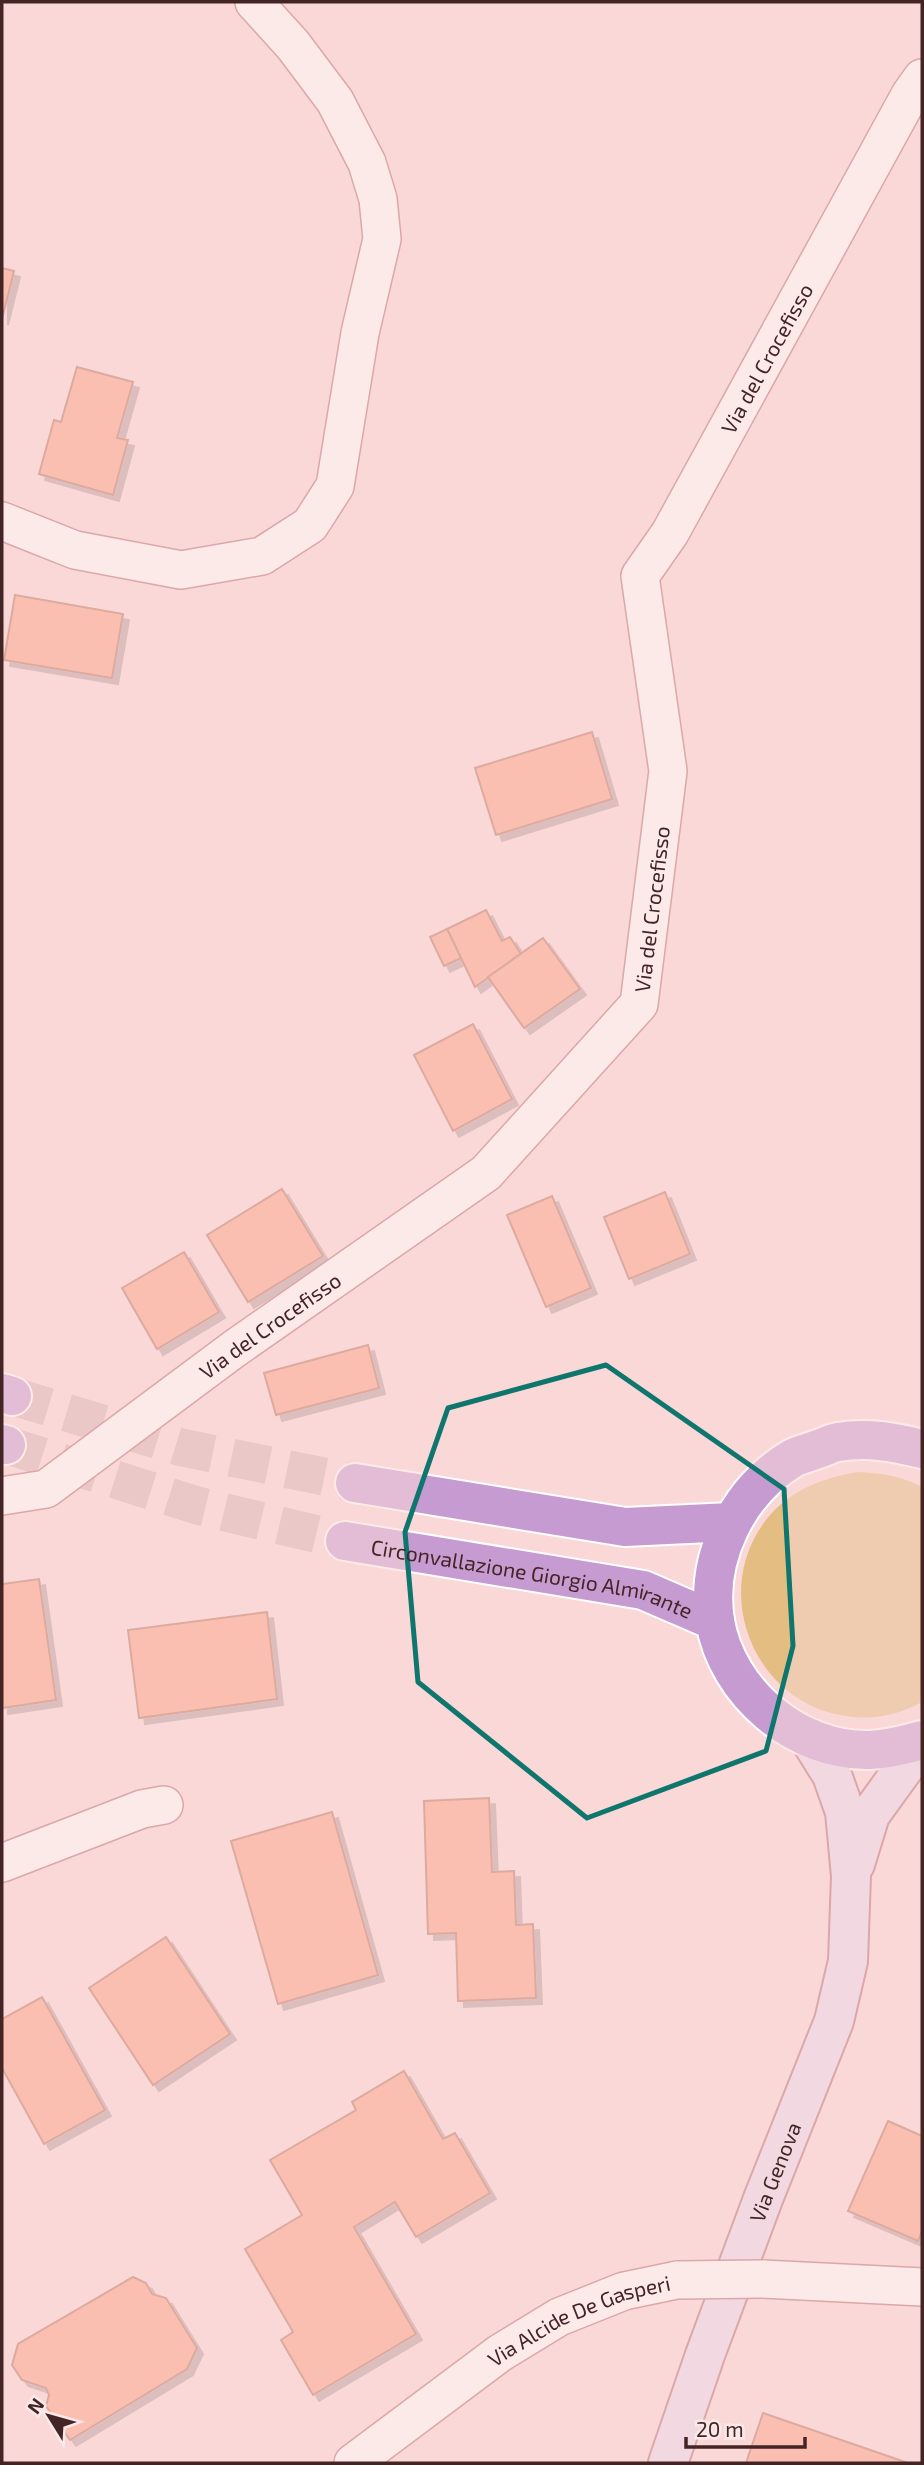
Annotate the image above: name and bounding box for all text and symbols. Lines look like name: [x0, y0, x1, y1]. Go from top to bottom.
street label: Via del Crocefisso: [715, 279, 817, 438]
street label: Via del Crocefisso: [628, 824, 674, 994]
street label: Via del Crocefisso: [194, 1266, 345, 1383]
street label: Circonvallazione Giorgio Almirante: [369, 1533, 697, 1623]
street label: Via Genova: [743, 2118, 805, 2225]
street label: Via Alcide De Gasperi: [482, 2269, 672, 2371]
north arrow: [14, 2381, 84, 2451]
text: N: [22, 2393, 48, 2418]
scale bar: [686, 2406, 805, 2450]
text: 20 m: [696, 2416, 744, 2441]

